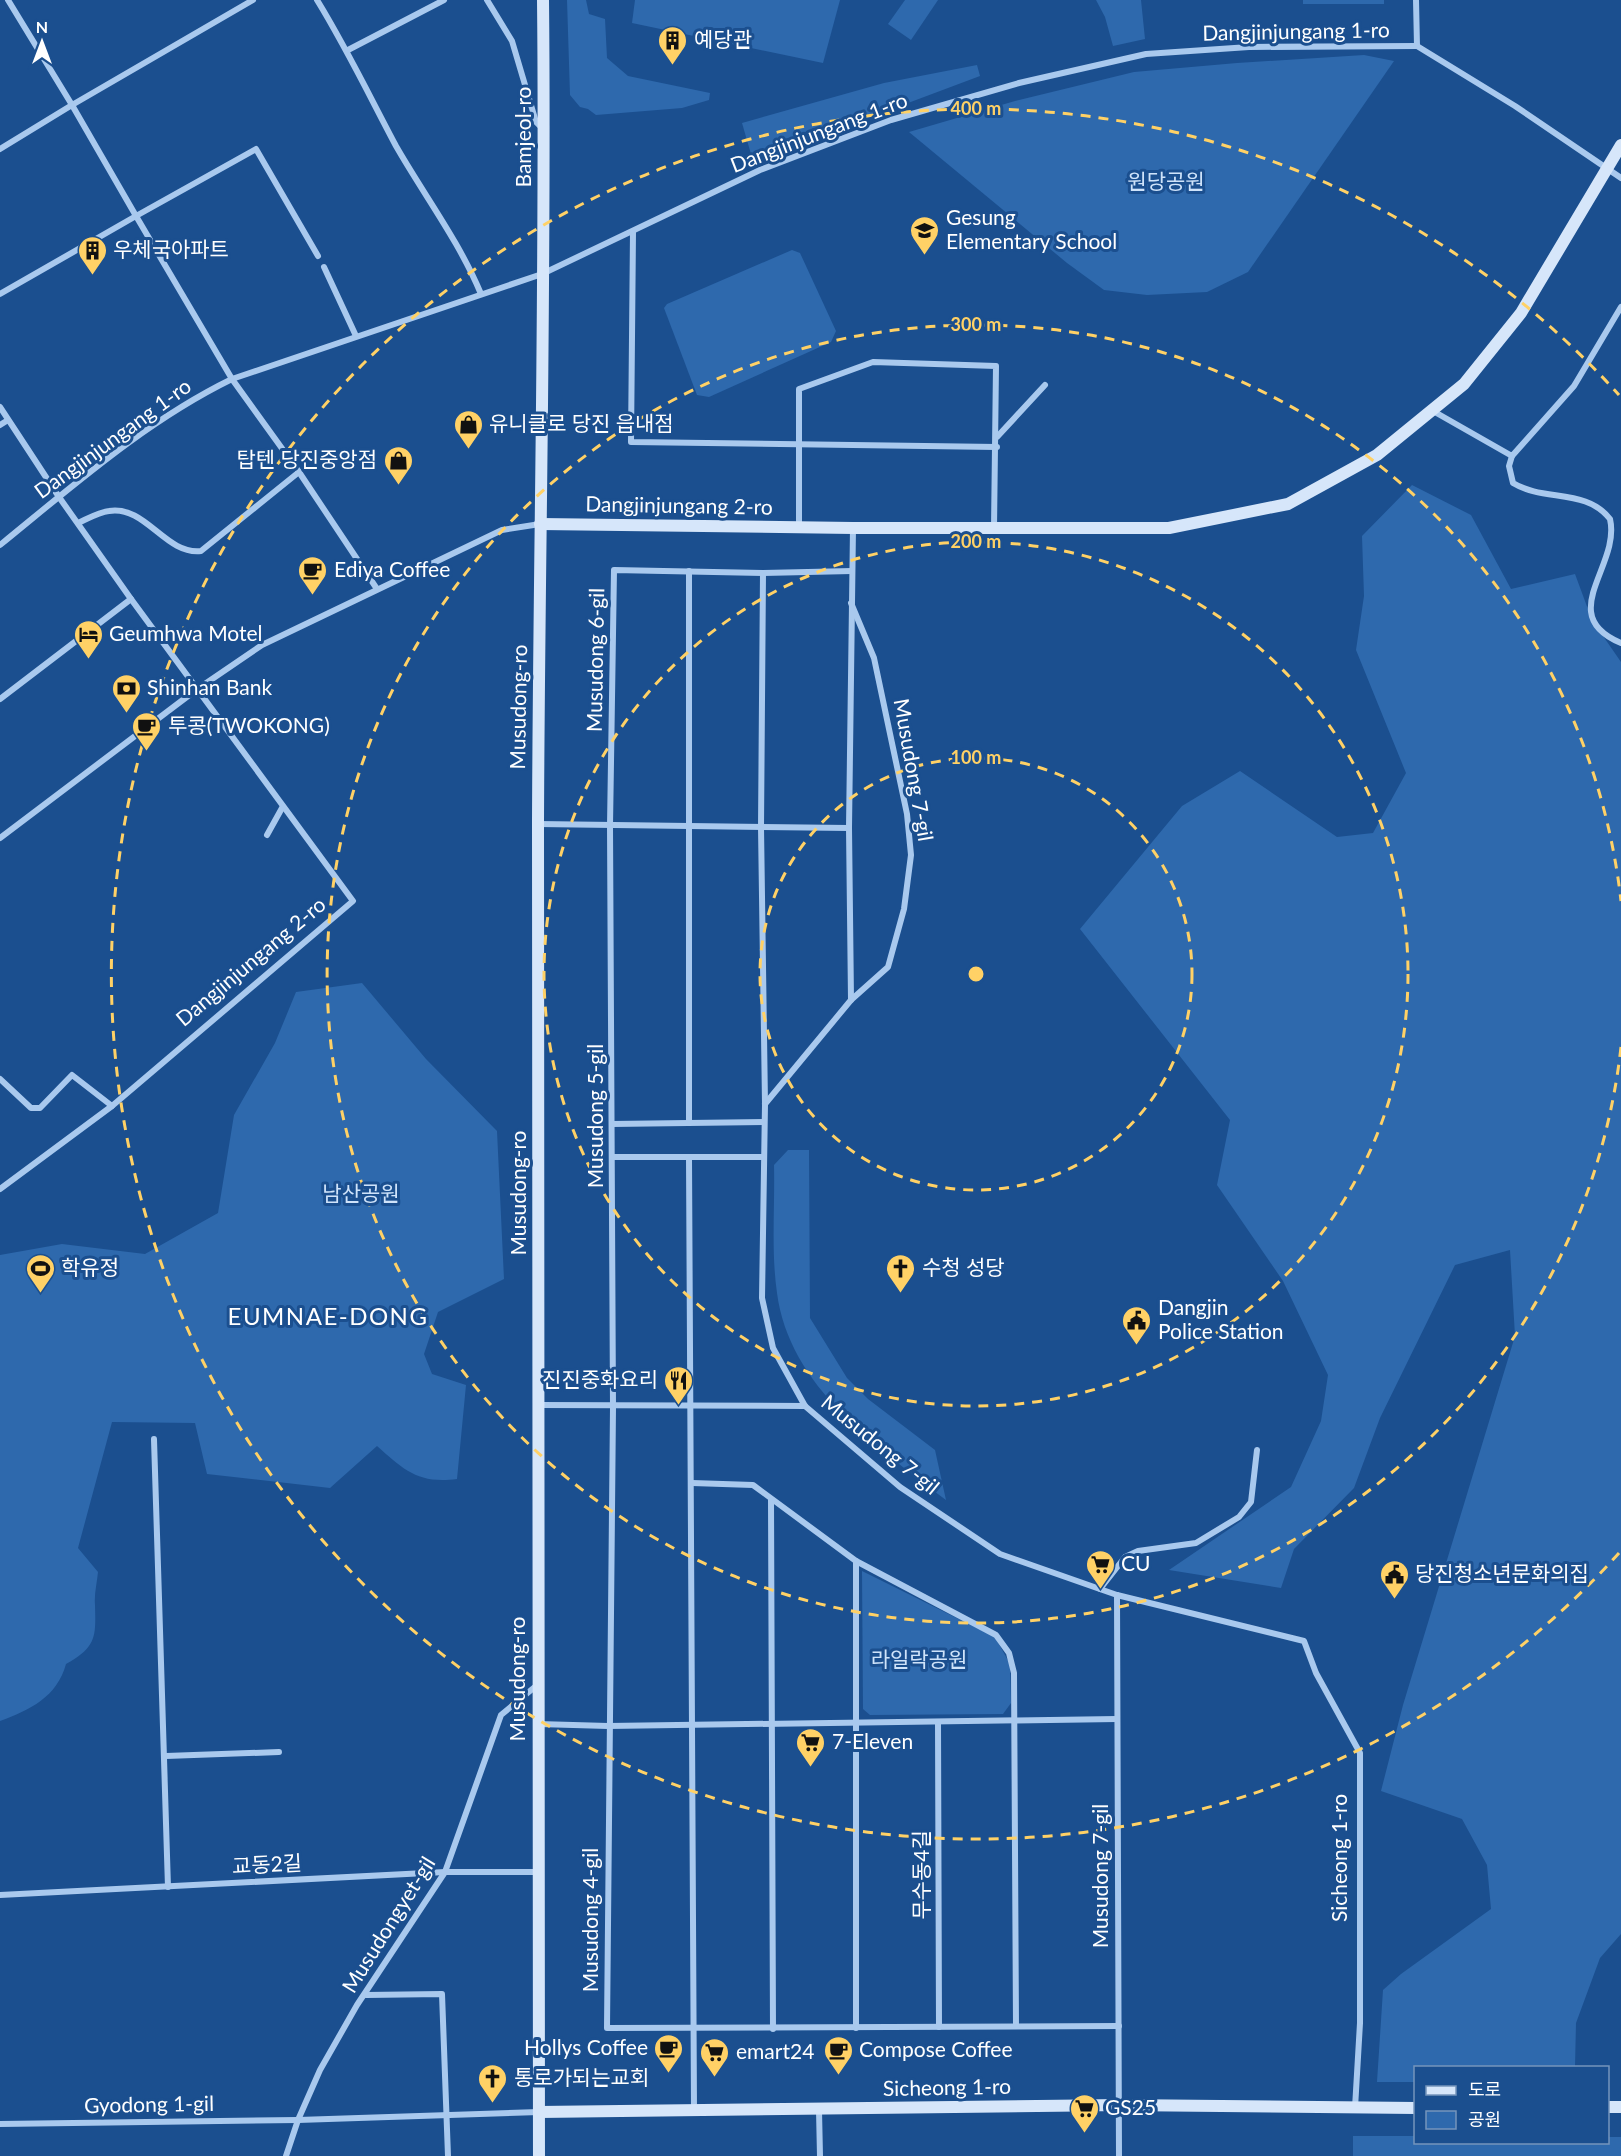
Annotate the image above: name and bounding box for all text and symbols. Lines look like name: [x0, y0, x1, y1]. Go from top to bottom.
north arrow: [12, 12, 72, 72]
street label: Dangjinjungang 1-ro: [1202, 16, 1390, 45]
text: N: [36, 17, 48, 36]
building icon: 예당관: [657, 24, 689, 66]
place label: 예당관: [694, 26, 752, 51]
street label: Bamjeol-ro: [510, 86, 535, 188]
street label: Dangjinjungang 1-ro: [726, 86, 911, 177]
text: 400 m: [951, 97, 1001, 119]
park label: 원당공원: [1127, 168, 1205, 193]
place label: Gesung Elementary School: [946, 204, 1117, 253]
school or university icon: Gesung Elementary School: [909, 214, 941, 256]
building icon: 우체국아파트: [76, 234, 108, 276]
place label: 우체국아파트: [113, 236, 229, 261]
text: 300 m: [951, 313, 1001, 335]
street label: Dangjinjungang 1-ro: [29, 373, 195, 503]
shop icon: 유니클로 당진 읍내점: [452, 408, 484, 450]
place label: 유니클로 당진 읍내점: [489, 410, 674, 435]
shop icon: 탑텐 당진중앙점: [382, 444, 414, 486]
place label: 탑텐 당진중앙점: [236, 446, 377, 471]
street label: Dangjinjungang 2-ro: [585, 490, 773, 519]
text: 200 m: [951, 530, 1001, 552]
cafe icon: Ediya Coffee: [297, 554, 329, 596]
place label: Ediya Coffee: [334, 556, 450, 581]
street label: Musudong 6-gil: [581, 588, 608, 732]
hotel icon: Geumhwa Motel: [72, 618, 104, 660]
place label: Geumhwa Motel: [109, 620, 263, 645]
street label: Musudong-ro: [504, 644, 531, 770]
bank icon: Shinhan Bank: [110, 672, 142, 714]
place label: Shinhan Bank: [147, 674, 273, 699]
street label: Musudong 7-gil: [890, 696, 939, 843]
cafe icon: 투콩(TWOKONG): [131, 710, 163, 752]
place label: 투콩(TWOKONG): [168, 712, 330, 737]
text: 100 m: [951, 746, 1001, 768]
street label: Dangjinjungang 2-ro: [170, 891, 330, 1031]
centre of rings: [966, 964, 986, 984]
street label: Musudong 5-gil: [582, 1044, 607, 1188]
street label: Musudong-ro: [505, 1130, 530, 1256]
park label: 남산공원: [322, 1180, 400, 1205]
sports icon: 학유정: [24, 1252, 56, 1294]
church icon: 수청 성당: [885, 1252, 917, 1294]
place label: 학유정: [61, 1254, 119, 1279]
place label: 수청 성당: [922, 1254, 1005, 1279]
place label: Dangjin Police Station: [1158, 1294, 1284, 1343]
district label: EUMNAE-DONG: [228, 1301, 428, 1330]
public building icon: Dangjin Police Station: [1121, 1304, 1153, 1346]
restaurant icon: 진진중화요리: [663, 1364, 695, 1406]
place label: 진진중화요리: [542, 1366, 658, 1391]
street label: Musudong 7-gil: [817, 1389, 945, 1499]
supermarket icon: CU: [1084, 1548, 1116, 1590]
place label: CU: [1121, 1550, 1150, 1575]
public building icon: 당진청소년문화의집: [1378, 1558, 1410, 1600]
place label: 당진청소년문화의집: [1415, 1560, 1589, 1585]
street label: Musudong-ro: [504, 1616, 529, 1742]
park label: 라일락공원: [871, 1646, 967, 1671]
supermarket icon: 7-Eleven: [795, 1726, 827, 1768]
place label: 7-Eleven: [832, 1728, 913, 1753]
street label: Sicheong 1-ro: [1326, 1794, 1351, 1922]
street label: Musudong 7-gil: [1087, 1804, 1112, 1948]
street label: 무수동4길: [908, 1830, 933, 1920]
street label: Musudong 4-gil: [577, 1848, 602, 1992]
street label: 교동2길: [231, 1849, 303, 1878]
street label: Musudongyet-gil: [336, 1851, 440, 1997]
cafe icon: Hollys Coffee: [653, 2032, 685, 2074]
place label: Hollys Coffee: [524, 2034, 648, 2059]
cafe icon: Compose Coffee: [822, 2034, 854, 2076]
supermarket icon: emart24: [699, 2036, 731, 2078]
place label: Compose Coffee: [859, 2036, 1013, 2061]
place label: emart24: [736, 2038, 814, 2063]
church icon: 통로가되는교회: [477, 2062, 509, 2104]
place label: 통로가되는교회: [514, 2064, 649, 2089]
legend: [1414, 2066, 1609, 2144]
street label: Sicheong 1-ro: [883, 2073, 1011, 2100]
text: 도로: [1468, 2078, 1501, 2100]
street label: Gyodong 1-gil: [84, 2090, 214, 2117]
supermarket icon: GS25: [1068, 2092, 1100, 2134]
place label: GS25: [1105, 2094, 1156, 2119]
text: 공원: [1468, 2108, 1501, 2130]

